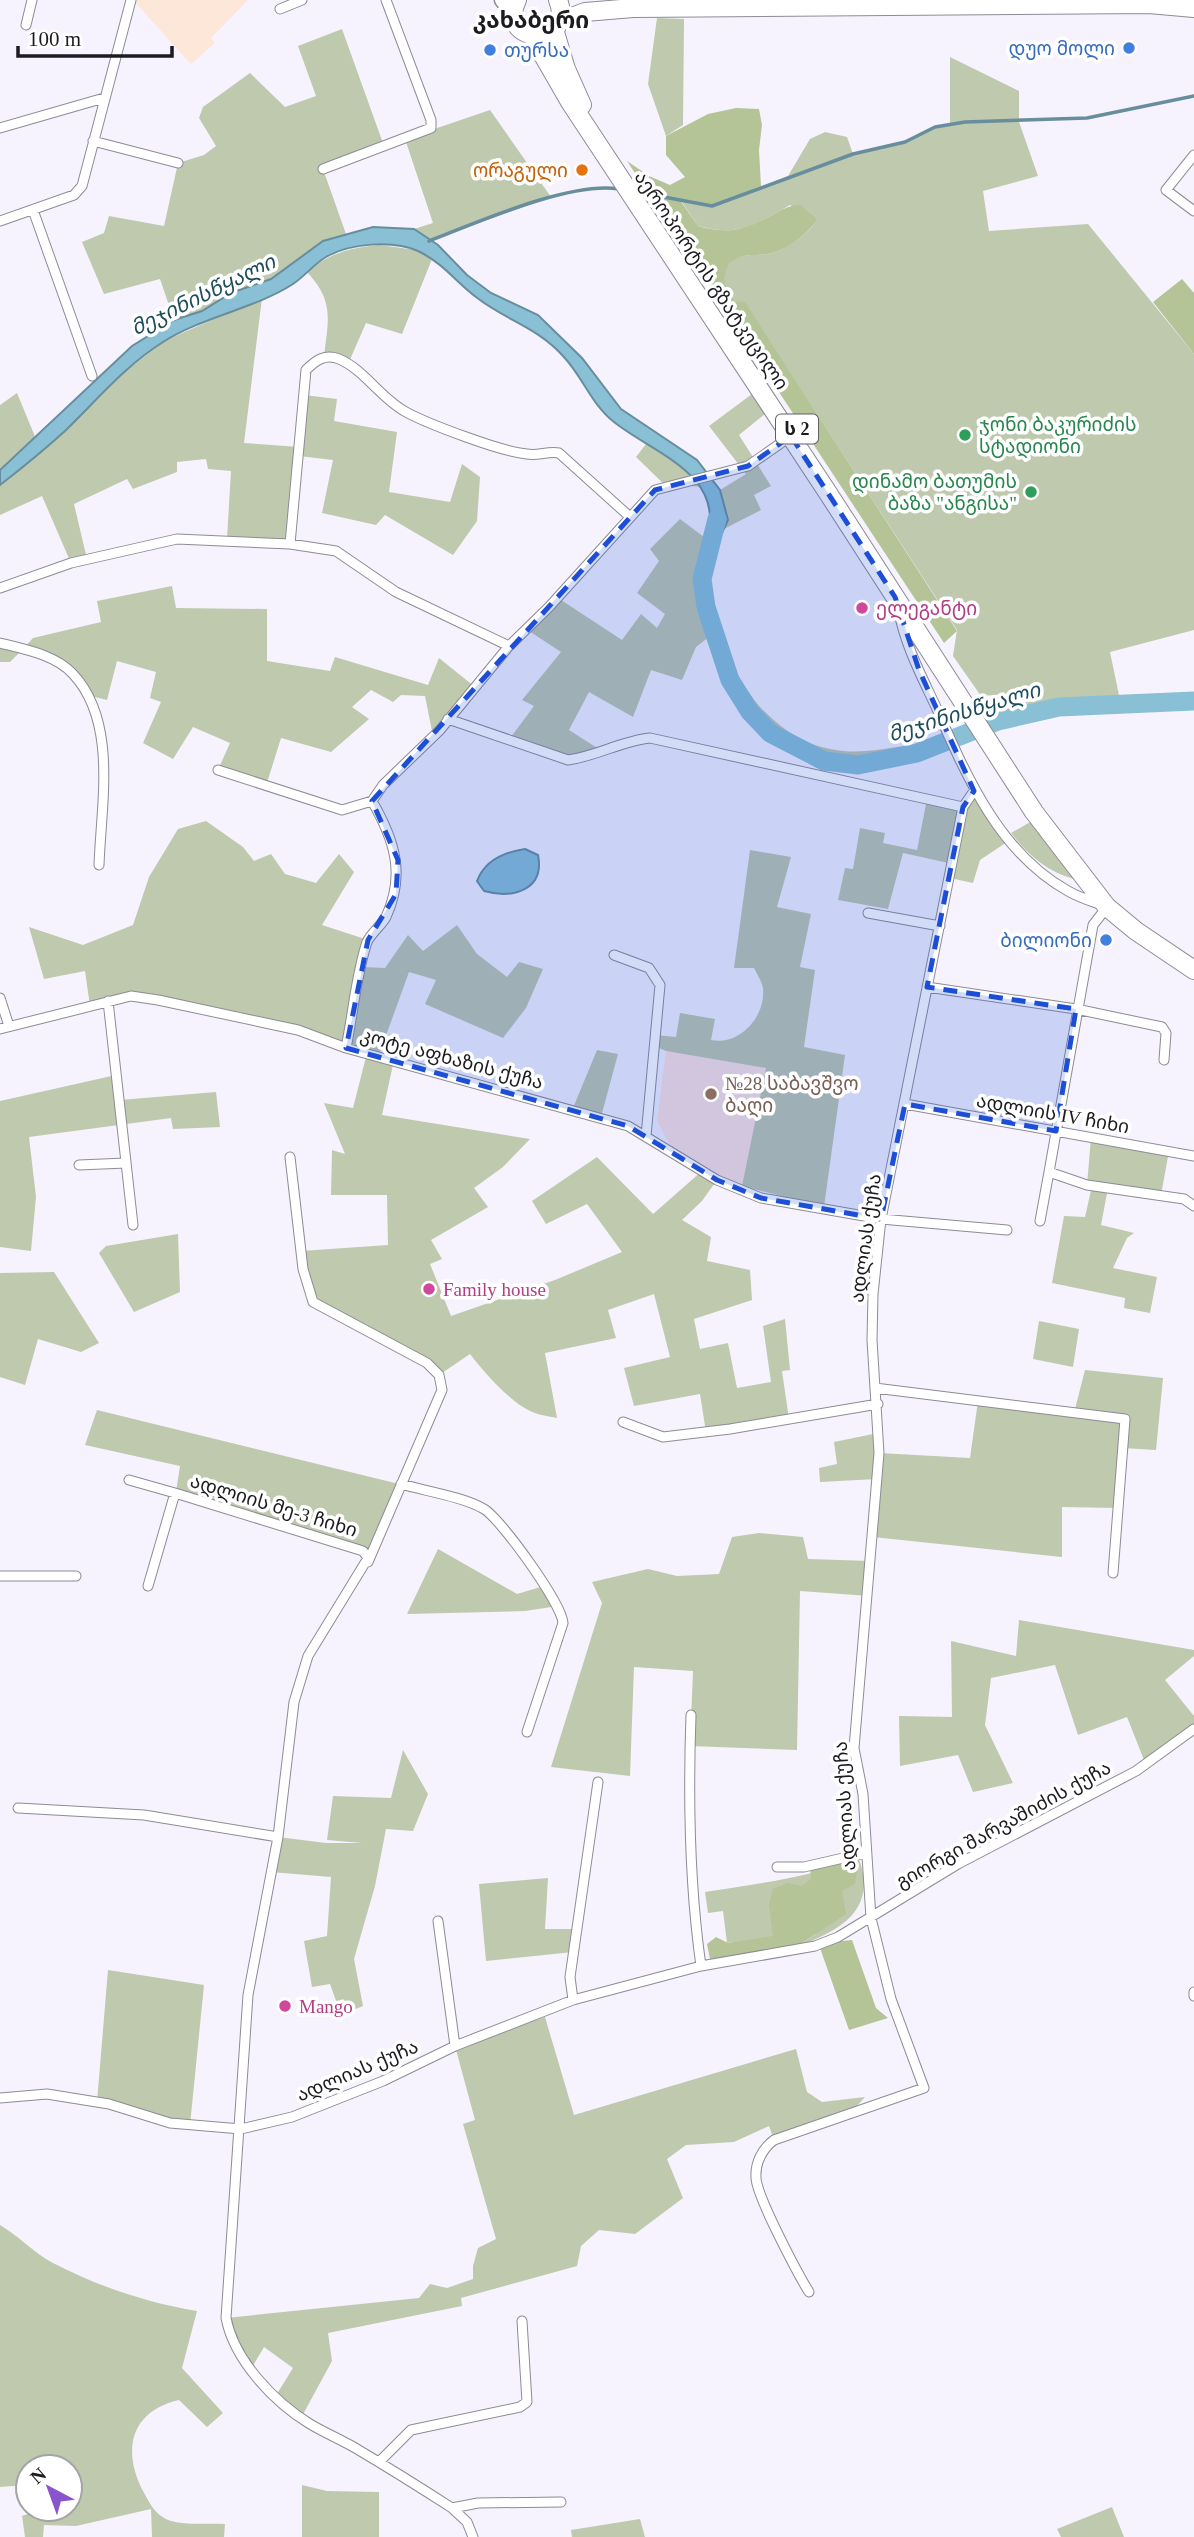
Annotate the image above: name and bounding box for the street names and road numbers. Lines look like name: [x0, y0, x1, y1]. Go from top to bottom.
street label: აეროპორტის გზატკეცილი: [629, 167, 793, 395]
road number: ს 2: [776, 414, 818, 444]
street label: კოტე აფხაზის ქუჩა: [358, 1024, 545, 1094]
street label: ადლიის IV ჩიხი: [974, 1090, 1131, 1139]
street label: ადლიას ქუჩა: [846, 1172, 887, 1304]
street label: ადლიის მე-3 ჩიხი: [187, 1470, 360, 1543]
street label: ადლიას ქუჩა: [829, 1740, 861, 1871]
street label: გიორგი შარვაშიძის ქუჩა: [892, 1757, 1115, 1893]
street label: ადლიას ქუჩა: [293, 2035, 422, 2107]

